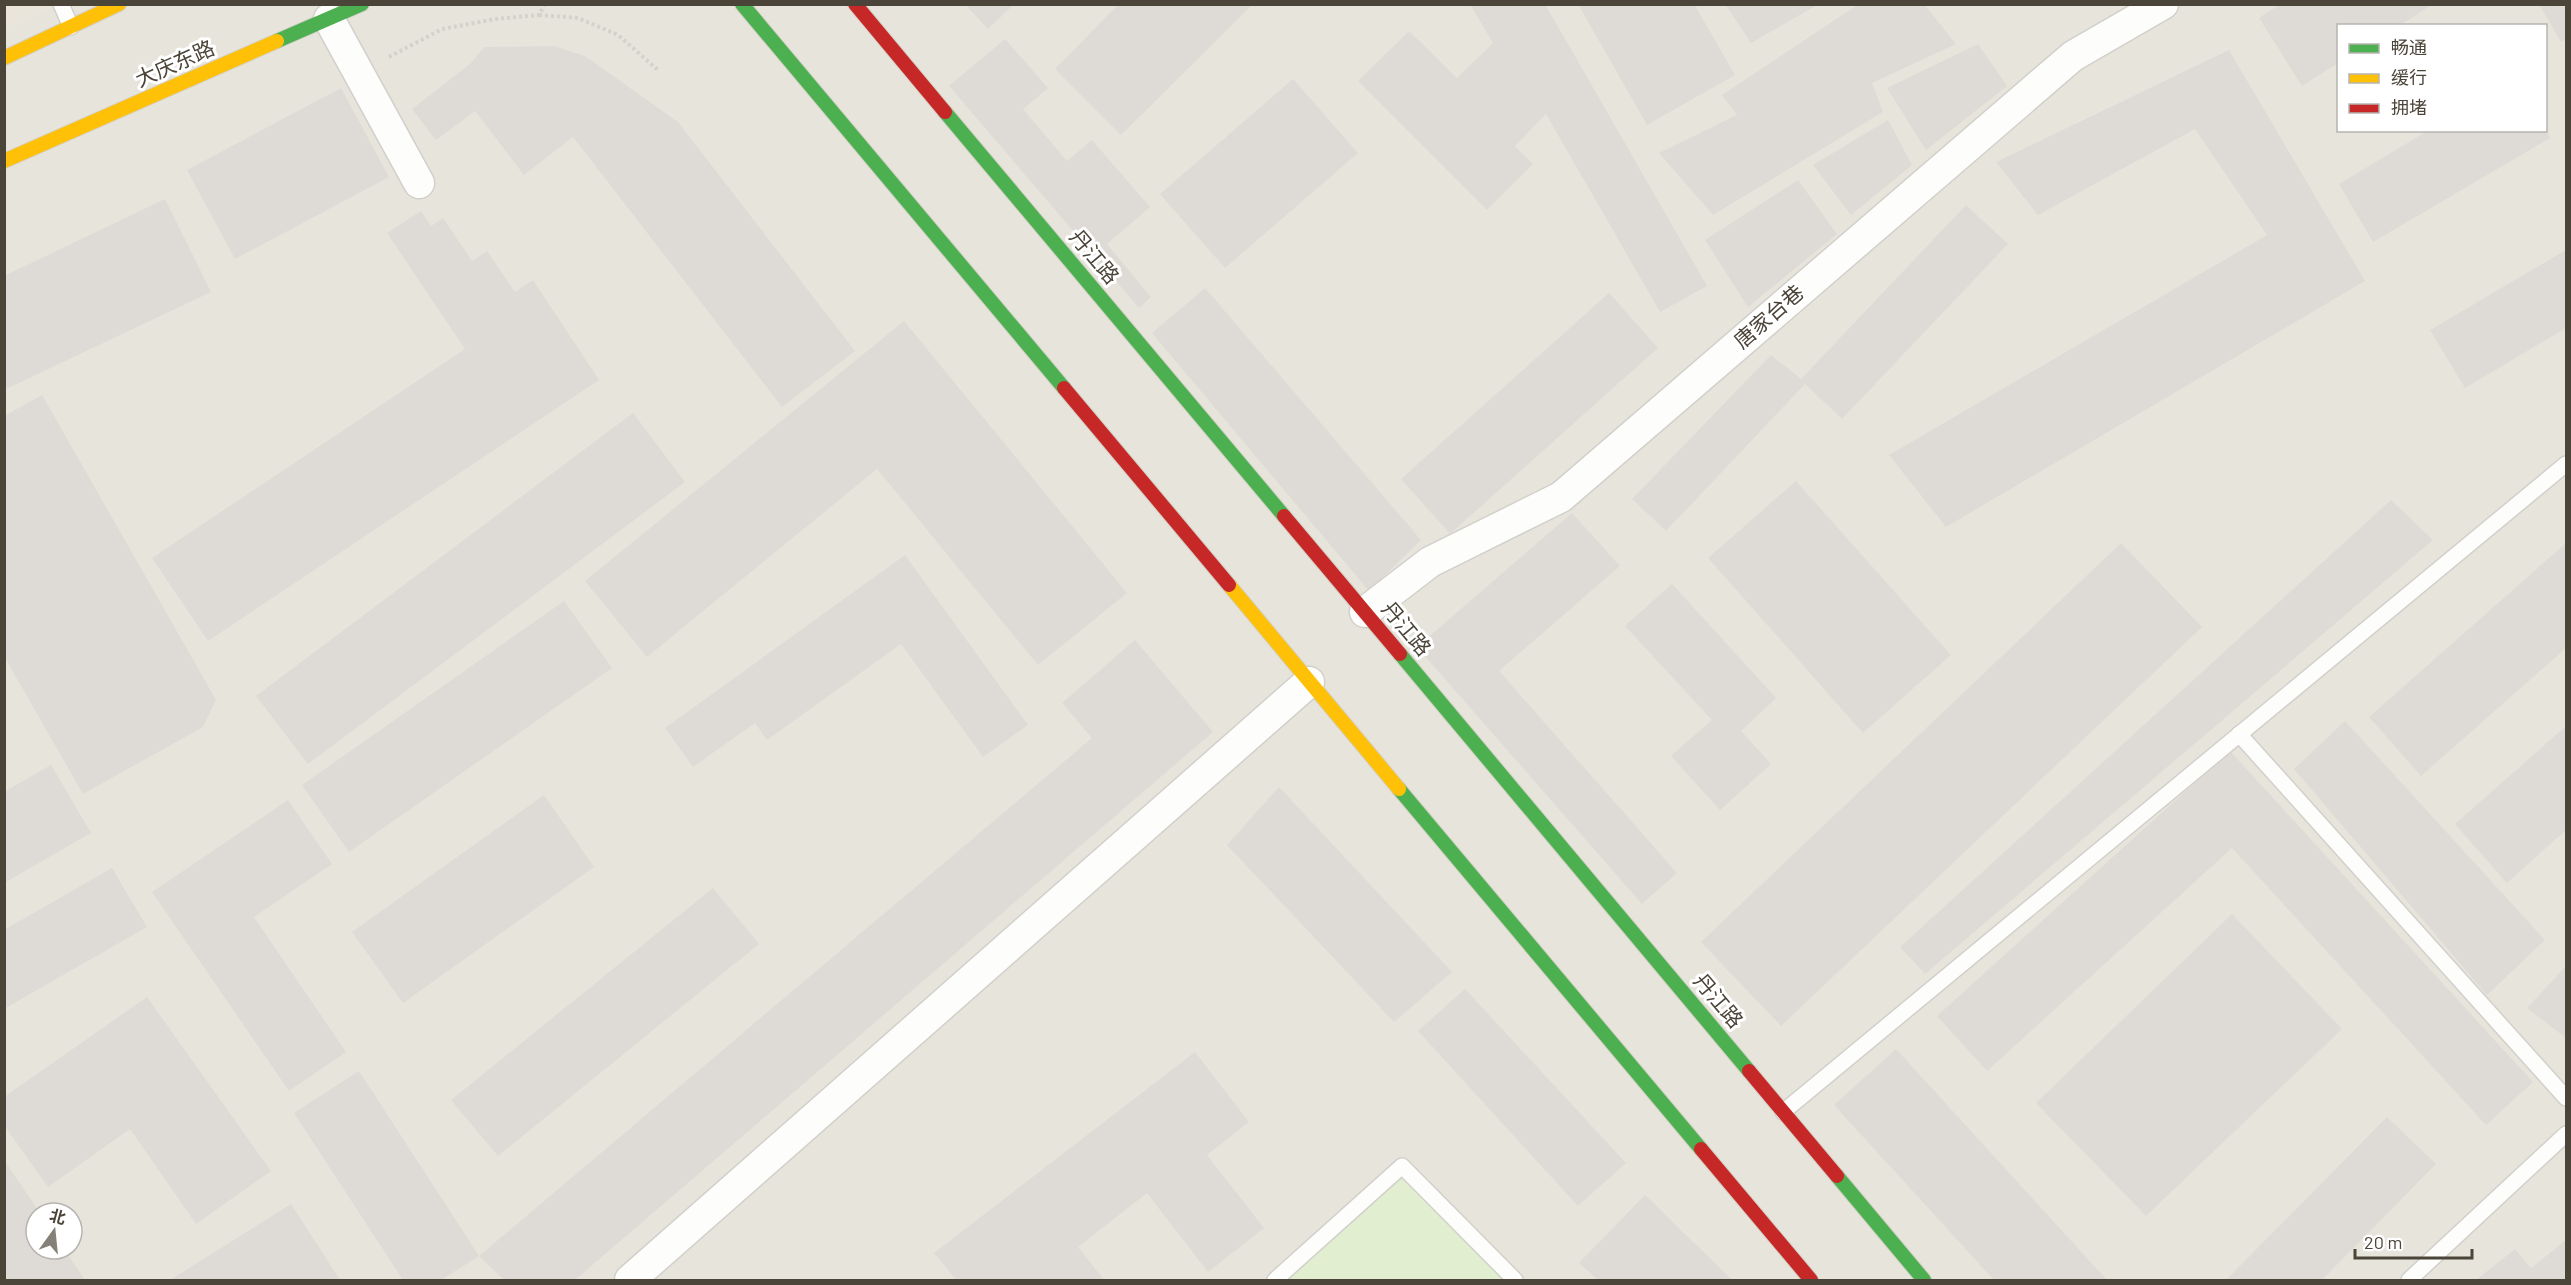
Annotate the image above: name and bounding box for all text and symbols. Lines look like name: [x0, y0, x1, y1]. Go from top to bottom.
legend: [2337, 24, 2547, 132]
street label: 大庆东路: [131, 34, 218, 91]
text: 畅通: [2391, 36, 2427, 58]
text: 缓行: [2391, 66, 2427, 88]
text: 拥堵: [2391, 96, 2427, 118]
street label: 丹江路: [1065, 224, 1125, 288]
street label: 唐家台巷: [1728, 279, 1808, 353]
street label: 丹江路: [1377, 596, 1437, 660]
street label: 丹江路: [1689, 968, 1749, 1032]
north arrow: [24, 1201, 84, 1261]
text: 北: [48, 1205, 68, 1227]
scale bar: [2355, 1222, 2472, 1260]
text: 20 m: [2364, 1231, 2402, 1253]

